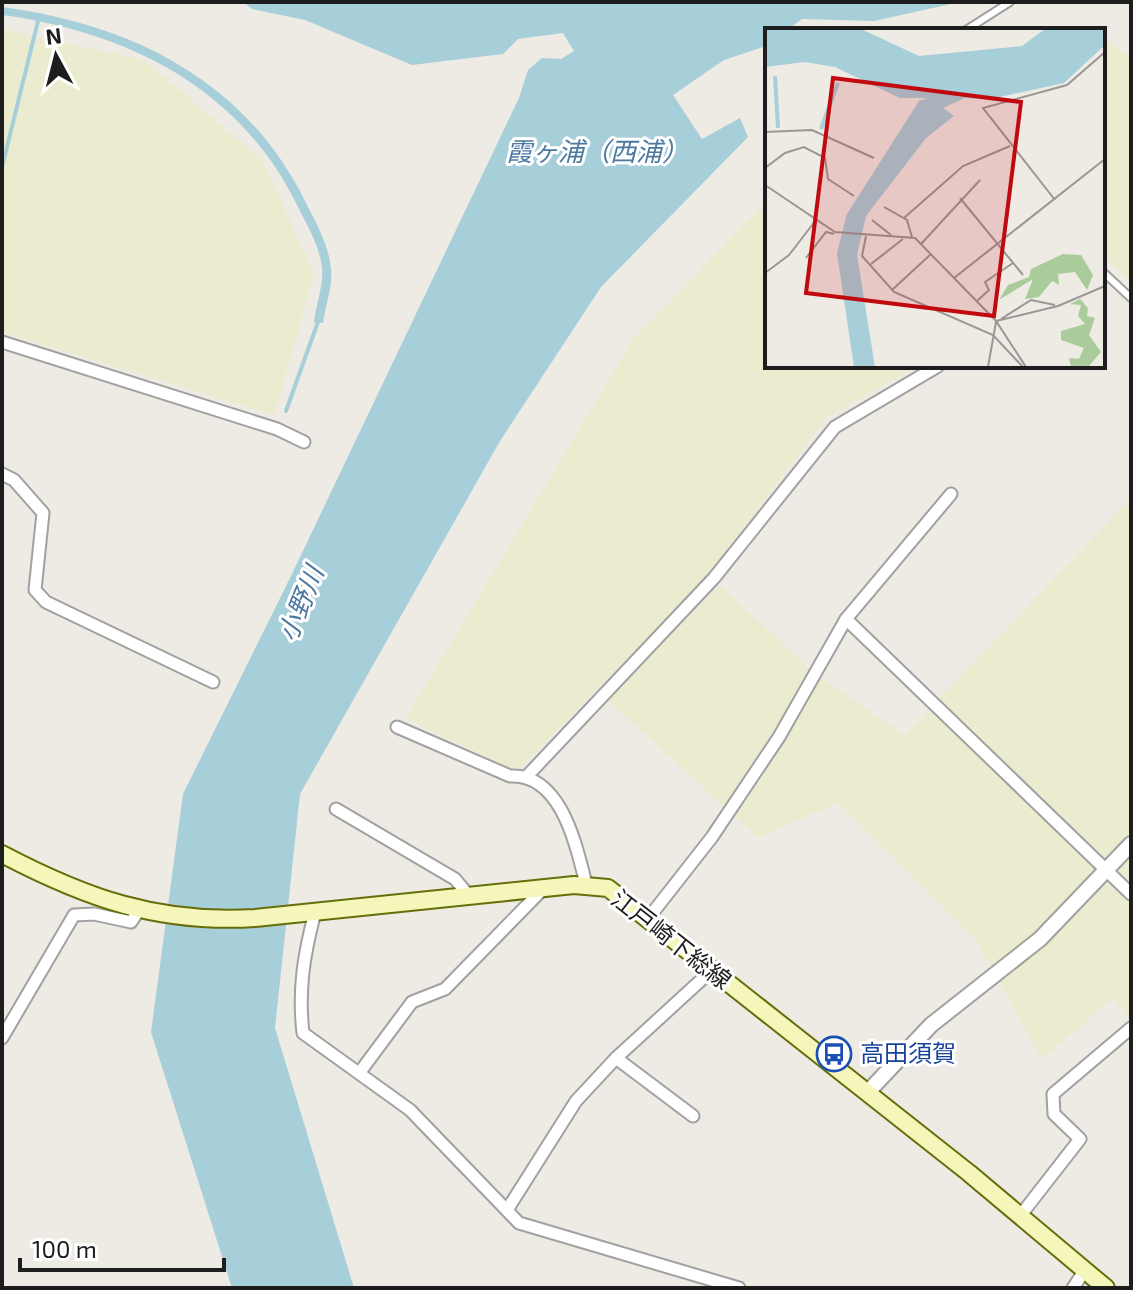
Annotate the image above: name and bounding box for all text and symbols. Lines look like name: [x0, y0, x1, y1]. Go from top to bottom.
north arrow: [16, 16, 96, 96]
text: N: [44, 21, 63, 49]
inset map: [765, 28, 1105, 368]
water label: 霞ヶ浦（西浦）: [506, 135, 688, 166]
water label: 小野川: [271, 559, 330, 645]
street label: 江戸崎下総線: [606, 883, 738, 995]
bus stop icon: 高田須賀: [815, 1035, 853, 1073]
place label: 高田須賀: [860, 1038, 956, 1067]
scale bar: [20, 1222, 224, 1272]
text: 100 m: [32, 1234, 97, 1263]

